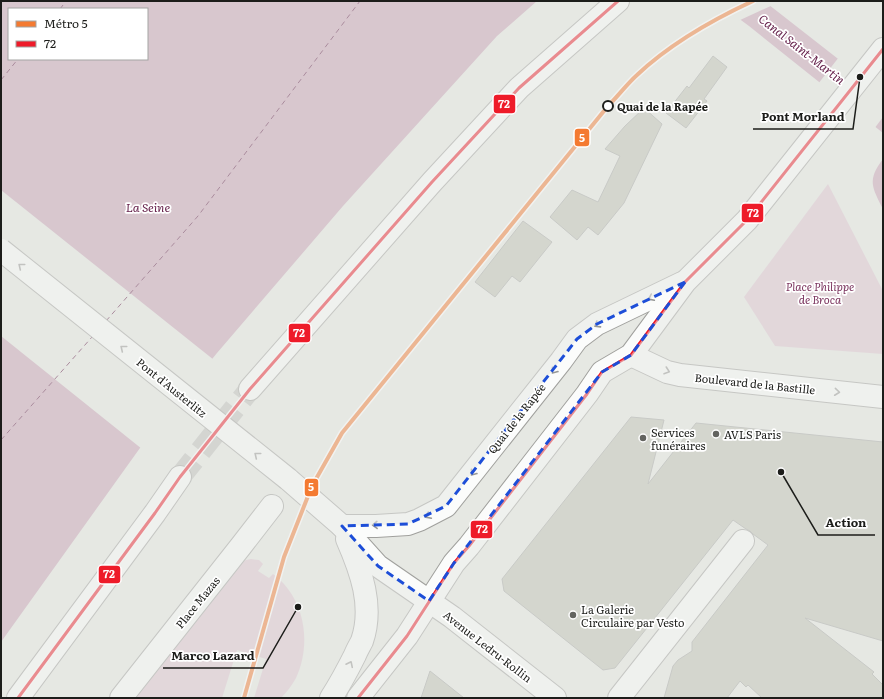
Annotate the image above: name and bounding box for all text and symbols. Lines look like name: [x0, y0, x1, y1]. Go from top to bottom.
legend: [8, 8, 148, 60]
water label: Canal Saint-Martin: [755, 10, 849, 88]
text: Métro 5: [44, 14, 88, 32]
text: 72: [44, 34, 56, 52]
line badge: 72: [493, 94, 516, 114]
text: 72: [498, 95, 510, 111]
place label: Quai de la Rapée: [617, 98, 708, 114]
marker: Quai de la Rapée: [602, 100, 614, 112]
callout: Pont Morland: [753, 105, 853, 129]
text: Pont Morland: [761, 107, 845, 125]
line badge: 5: [574, 128, 590, 147]
text: 5: [579, 129, 585, 145]
water label: La Seine: [126, 198, 170, 216]
line badge: 72: [741, 203, 764, 223]
text: 72: [747, 204, 759, 220]
one-way arrow: [19, 264, 26, 271]
park label: Place Philippe de Broca: [786, 278, 854, 307]
one-way arrow: [648, 293, 656, 301]
one-way arrow: [594, 320, 601, 327]
line badge: 72: [288, 323, 311, 343]
text: 72: [293, 324, 305, 340]
one-way arrow: [120, 345, 127, 352]
street label: Pont d'Austerlitz: [133, 354, 211, 421]
one-way arrow: [551, 366, 558, 373]
one-way arrow: [663, 366, 670, 375]
street label: Boulevard de la Bastille: [694, 369, 816, 397]
street label: Quai de la Rapée: [483, 379, 549, 457]
one-way arrow: [834, 387, 840, 396]
place label: Services funéraires: [651, 424, 705, 453]
place label: AVLS Paris: [724, 426, 781, 442]
marker: AVLS Paris: [711, 429, 721, 439]
marker: Services funéraires: [638, 433, 648, 443]
one-way arrow: [255, 453, 262, 460]
one-way arrow: [471, 468, 478, 475]
line badge: 5: [304, 478, 319, 497]
text: 5: [308, 478, 314, 494]
one-way arrow: [424, 511, 432, 519]
callout: Action: [818, 511, 875, 535]
text: Action: [826, 513, 867, 531]
line badge: 72: [470, 520, 493, 539]
text: 72: [476, 520, 488, 536]
one-way arrow: [372, 521, 378, 530]
line badge: 72: [98, 565, 121, 584]
text: 72: [103, 565, 115, 581]
street label: Place Mazas: [171, 573, 223, 631]
place label: La Galerie Circulaire par Vesto: [581, 601, 684, 630]
street label: Avenue Ledru-Rollin: [440, 606, 536, 686]
marker: La Galerie Circulaire par Vesto: [568, 610, 578, 620]
callout: Marco Lazard: [163, 644, 263, 668]
text: Marco Lazard: [171, 646, 255, 664]
one-way arrow: [345, 661, 353, 668]

